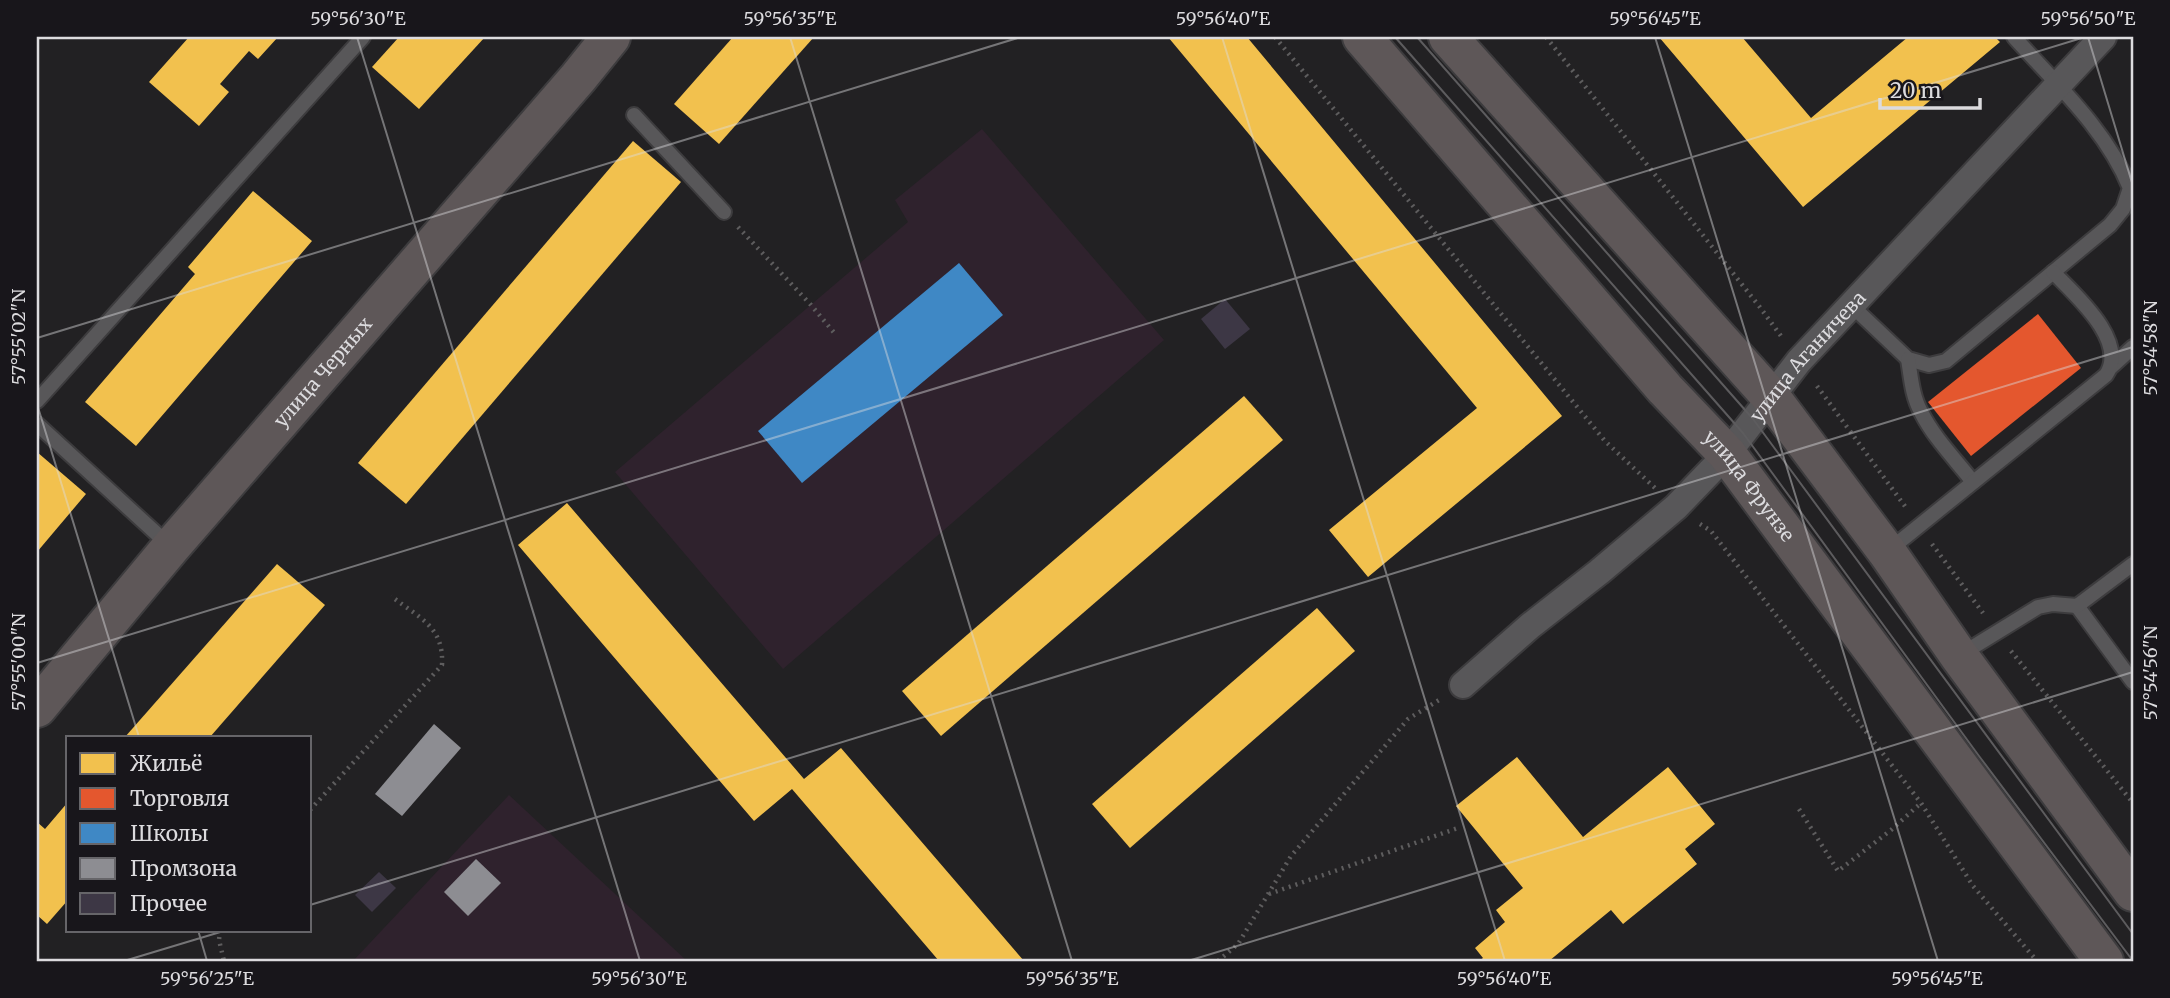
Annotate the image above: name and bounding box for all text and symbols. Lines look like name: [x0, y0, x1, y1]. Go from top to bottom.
text: 59°56'30"E: [310, 7, 406, 30]
text: 59°56'35"E: [743, 7, 837, 30]
text: 59°56'40"E: [1176, 7, 1271, 30]
text: 59°56'45"E: [1609, 7, 1701, 30]
text: 59°56'50"E: [2040, 7, 2136, 30]
scale bar: [1880, 66, 1979, 110]
text: 20 m: [1890, 77, 1942, 104]
street label: улица Аганичева: [1744, 286, 1871, 427]
text: 57°55'02"N: [7, 289, 30, 385]
text: 57°54'58"N: [2139, 300, 2162, 396]
street label: улица Черных: [268, 312, 378, 432]
street label: улица Фрунзе: [1699, 425, 1800, 546]
text: 57°55'00"N: [7, 613, 30, 711]
text: 57°54'56"N: [2139, 625, 2162, 720]
legend: [66, 736, 312, 932]
text: Жильё: [130, 750, 202, 777]
text: Торговля: [130, 785, 229, 812]
text: Школы: [130, 820, 208, 847]
text: Промзона: [130, 855, 237, 882]
text: Прочее: [130, 890, 207, 917]
text: 59°56'25"E: [160, 967, 254, 990]
text: 59°56'30"E: [591, 967, 687, 990]
text: 59°56'35"E: [1025, 967, 1119, 990]
text: 59°56'40"E: [1457, 967, 1552, 990]
text: 59°56'45"E: [1891, 967, 1983, 990]

